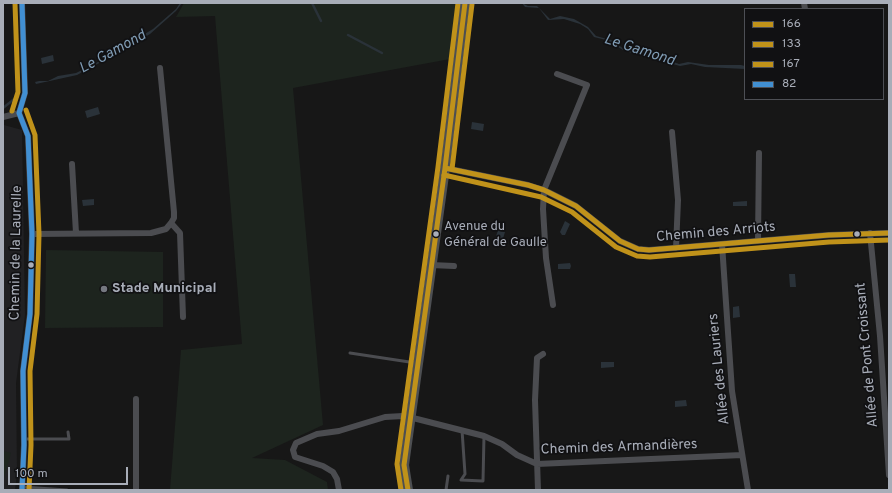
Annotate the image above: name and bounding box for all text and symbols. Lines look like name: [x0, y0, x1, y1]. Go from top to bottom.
legend: [744, 8, 884, 100]
text: 166: [782, 16, 801, 32]
water label: Le Gamond: [77, 27, 149, 79]
water label: Le Gamond: [601, 31, 677, 71]
text: 133: [782, 36, 801, 52]
text: 167: [782, 56, 800, 72]
text: 82: [782, 76, 796, 92]
street label: Chemin de la Laurelle: [7, 185, 27, 321]
place label: Avenue du Général de Gaulle: [444, 219, 547, 250]
street label: Chemin des Arriots: [656, 219, 776, 247]
marker: Avenue du Général de Gaulle: [431, 229, 441, 239]
unlabelled marker: [852, 229, 862, 239]
unlabelled marker: [26, 260, 36, 270]
place label: Stade Municipal: [112, 281, 217, 297]
street label: Allée de Pont Croissant: [853, 282, 883, 428]
marker: Stade Municipal: [99, 284, 109, 294]
street label: Allée des Lauriers: [706, 312, 734, 426]
street label: Chemin des Armandières: [540, 437, 698, 459]
scale bar: [10, 459, 130, 485]
text: 100 m: [15, 466, 48, 482]

